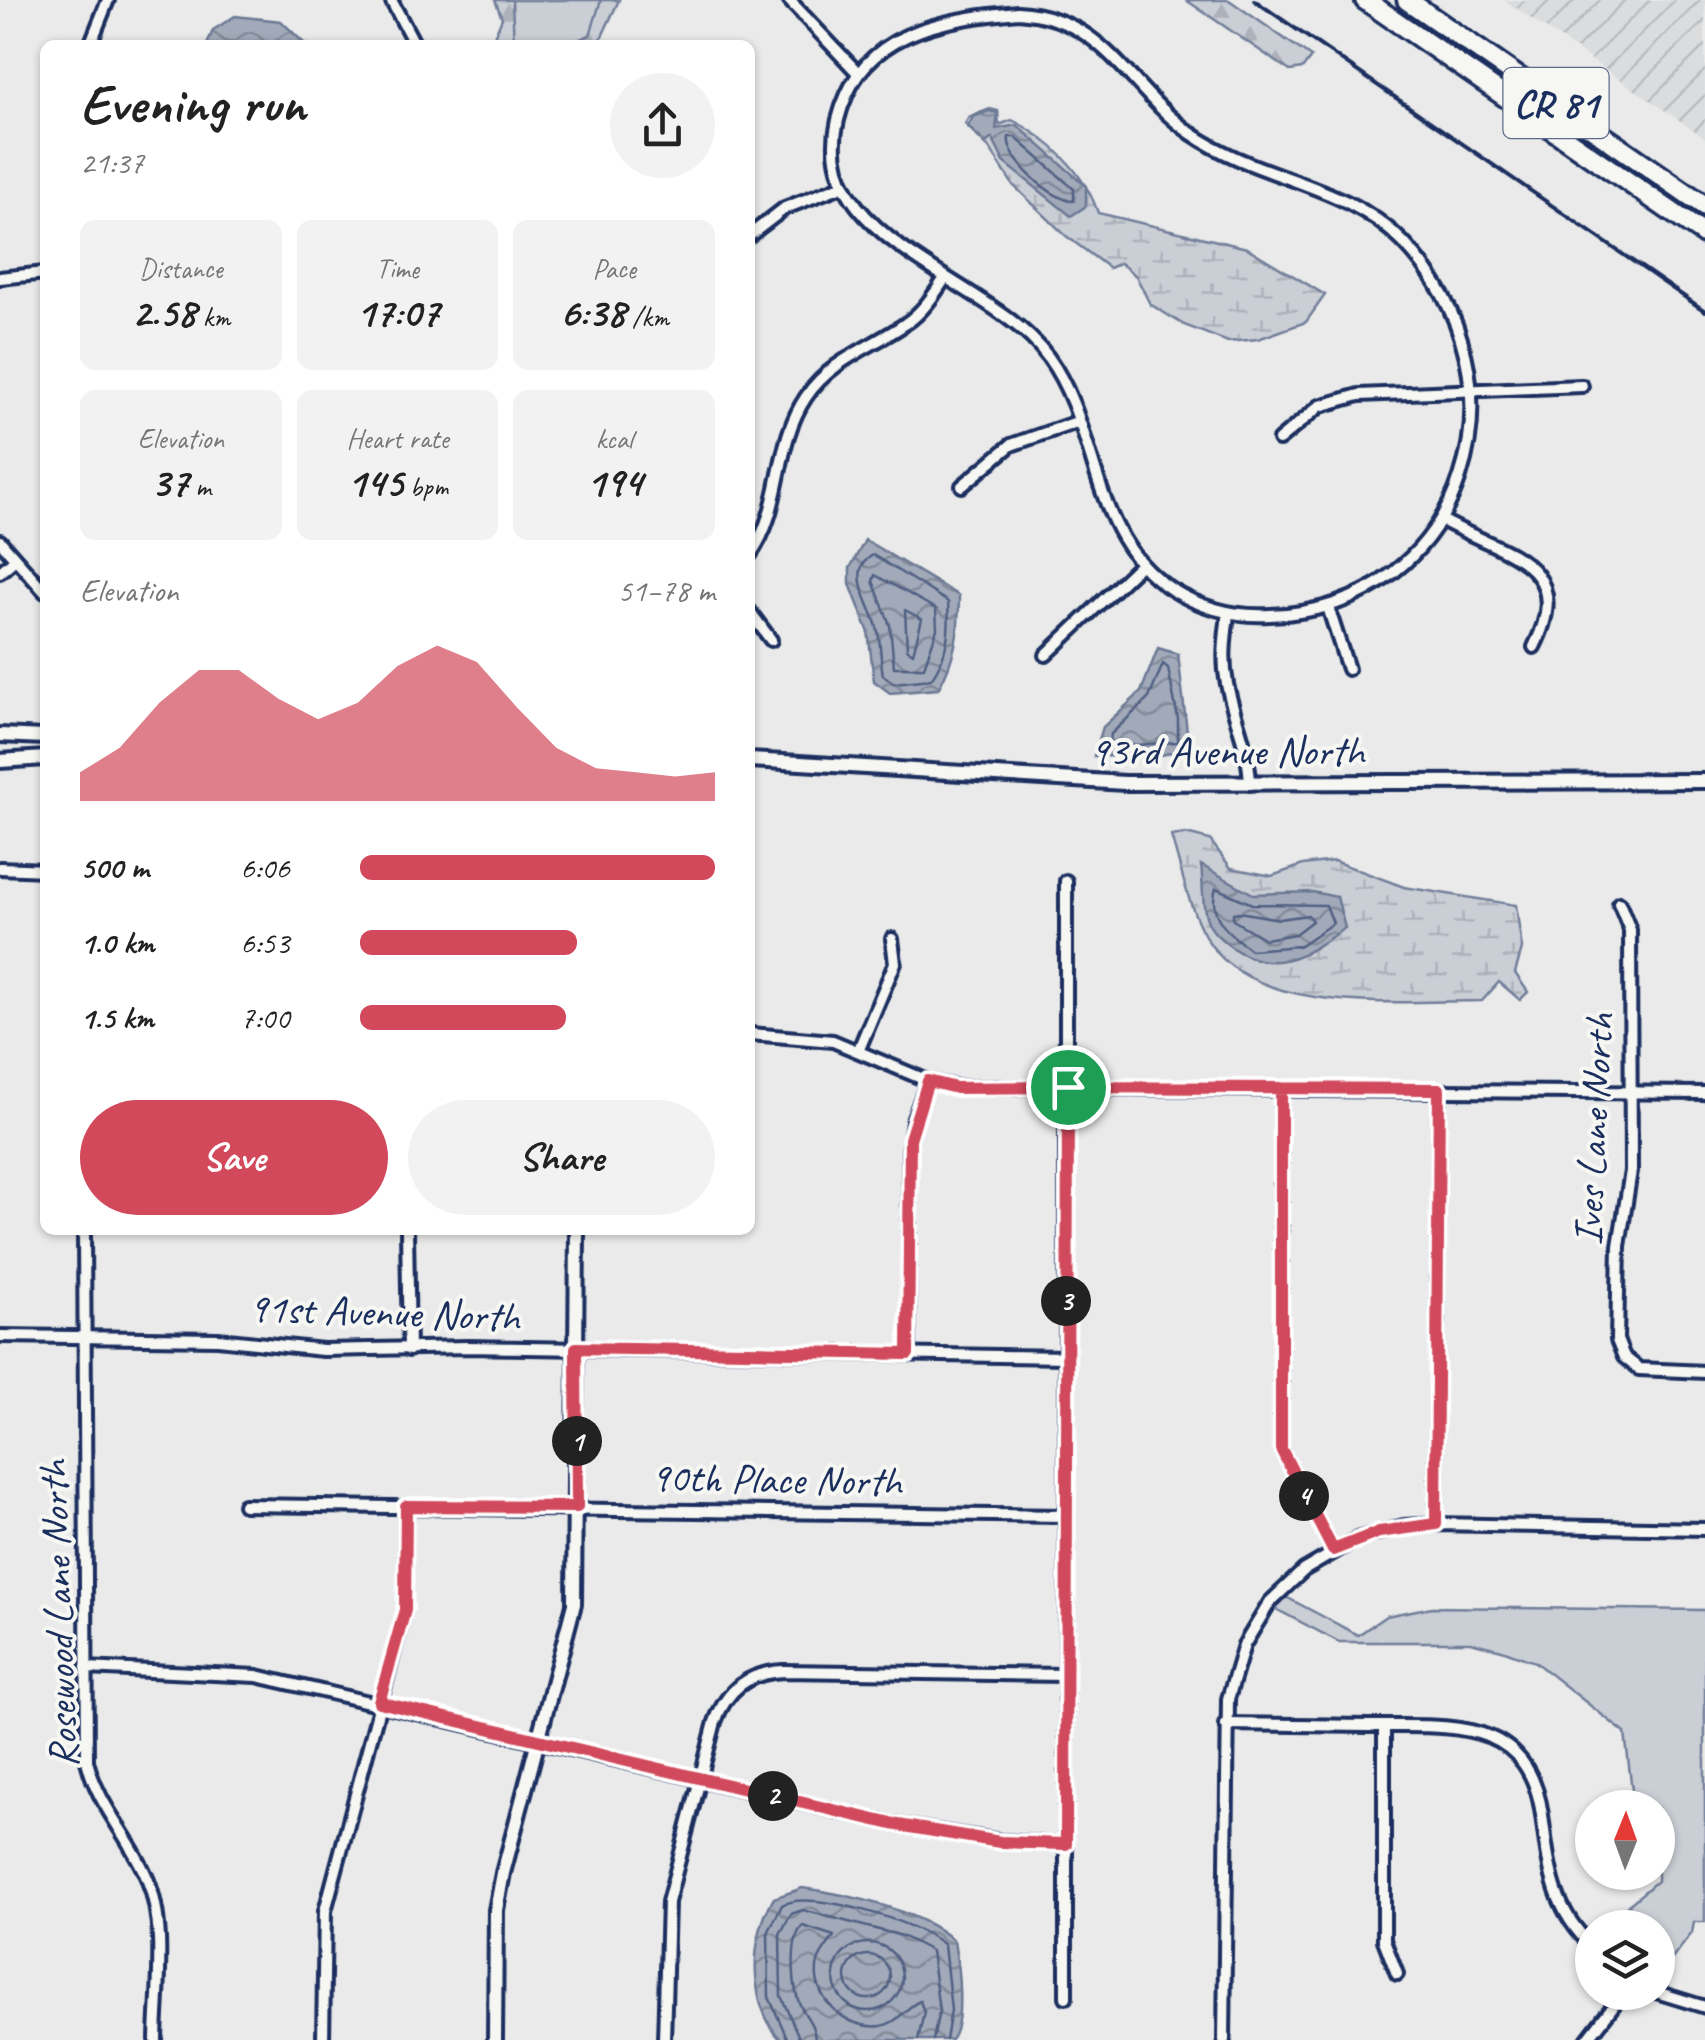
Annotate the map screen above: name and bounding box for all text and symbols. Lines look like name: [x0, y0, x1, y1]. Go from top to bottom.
road number: CR 81: [1504, 68, 1608, 138]
text: Evening run: [80, 69, 305, 139]
button: share: [610, 73, 715, 178]
text: 21:37: [80, 142, 144, 183]
text: Distance: [139, 251, 223, 286]
text: Time: [376, 251, 419, 286]
text: Pace: [593, 251, 636, 286]
text: 2.58: [132, 286, 196, 339]
text: 17:07: [356, 286, 439, 339]
text: 6:38: [560, 286, 625, 339]
text: km: [196, 299, 230, 334]
text: /km: [625, 299, 669, 334]
text: Elevation: [138, 421, 224, 456]
text: Heart rate: [346, 421, 449, 456]
text: kcal: [596, 421, 633, 456]
text: 37: [151, 456, 188, 509]
text: 145: [347, 456, 403, 509]
text: 194: [586, 456, 642, 509]
text: m: [188, 469, 211, 504]
text: bpm: [403, 469, 448, 504]
text: Elevation: [80, 570, 178, 611]
text: 51–78 m: [617, 570, 715, 611]
street label: 93rd Avenue North: [1090, 725, 1367, 778]
text: 500 m: [80, 847, 149, 888]
text: 6:06: [240, 847, 290, 888]
text: 1.0 km: [80, 922, 154, 963]
text: 6:53: [240, 922, 290, 963]
text: 1.5 km: [80, 997, 154, 1038]
text: 7:00: [240, 997, 290, 1038]
street label: Ives Lane North: [1561, 1011, 1626, 1246]
pin: [1026, 1045, 1111, 1130]
icon: arrive: [1041, 1060, 1096, 1115]
button: Save: [80, 1100, 388, 1215]
button: Share: [408, 1100, 715, 1215]
pin: 3: [1041, 1276, 1091, 1326]
street label: 91st Avenue North: [247, 1281, 523, 1344]
text: 3: [1060, 1283, 1072, 1318]
pin: 1: [552, 1416, 602, 1466]
text: 1: [571, 1423, 583, 1458]
street label: 90th Place North: [650, 1451, 905, 1508]
street label: Rosewood Lane North: [27, 1457, 90, 1769]
pin: 4: [1279, 1471, 1329, 1521]
text: 4: [1298, 1478, 1310, 1513]
pin: 2: [748, 1771, 798, 1821]
text: 2: [767, 1778, 779, 1813]
north arrow: [1575, 1790, 1675, 1890]
map controls: [1575, 1790, 1675, 2010]
button: layers: [1575, 1910, 1675, 2010]

